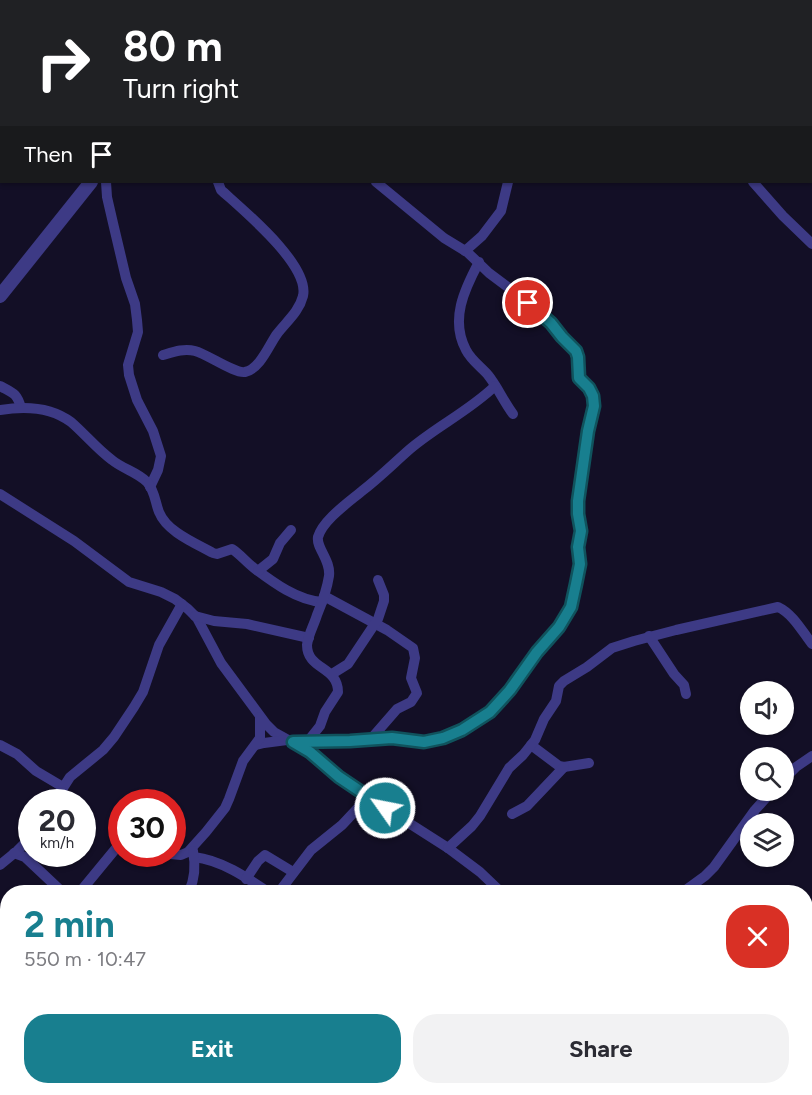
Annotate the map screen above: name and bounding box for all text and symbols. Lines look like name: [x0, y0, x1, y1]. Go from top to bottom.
text: 80 m: [123, 21, 223, 72]
icon: right: [24, 24, 102, 102]
text: Turn right: [123, 72, 239, 105]
icon: arrive: [85, 138, 118, 171]
text: Then: [24, 141, 73, 168]
pin: [502, 277, 553, 328]
icon: arrive: [511, 286, 544, 319]
map controls: [740, 681, 794, 867]
button: sound: [740, 681, 794, 735]
button: search: [740, 747, 794, 801]
position arrow: [353, 776, 417, 840]
speed limit sign: 30: [108, 789, 186, 867]
text: 20: [39, 802, 75, 839]
button: layers: [740, 813, 794, 867]
text: km/h: [40, 834, 74, 852]
text: 2 min: [24, 903, 115, 946]
button: close: [726, 905, 789, 968]
text: 550 m · 10:47: [24, 947, 146, 971]
button: Exit: [24, 1014, 401, 1083]
button: Share: [413, 1014, 789, 1083]

